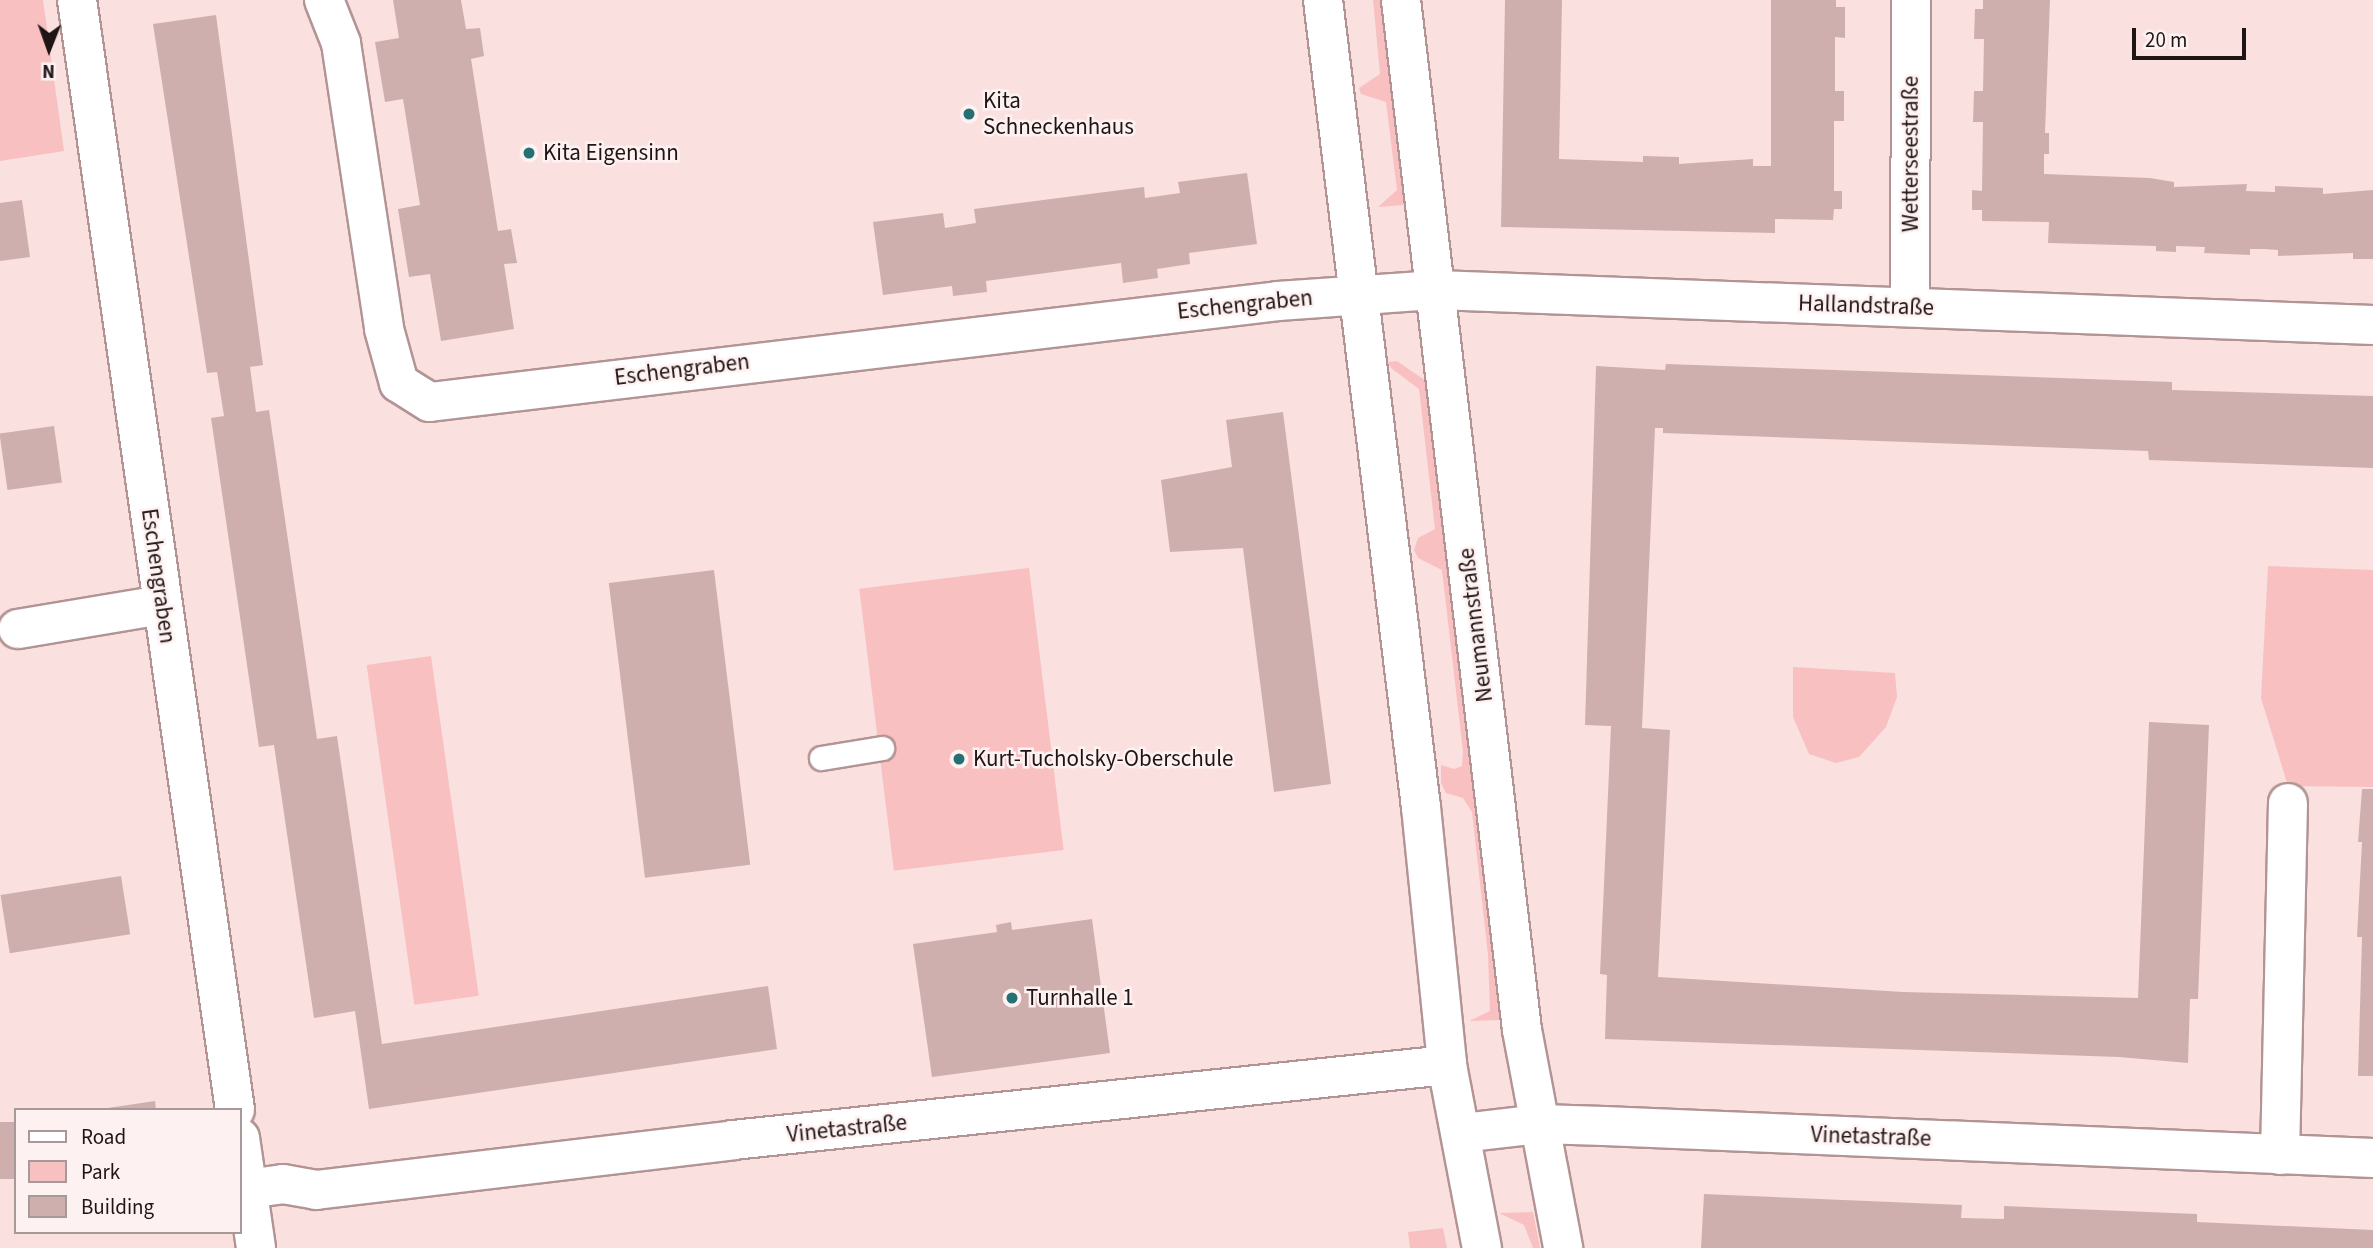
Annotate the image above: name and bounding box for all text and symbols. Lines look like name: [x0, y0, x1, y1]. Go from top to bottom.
north arrow: [14, 14, 84, 84]
scale bar: [2135, 14, 2249, 58]
text: 20 m: [2145, 25, 2187, 55]
text: N: [42, 57, 55, 84]
street label: Wetterseestraße: [1897, 76, 1925, 232]
place label: Kita Schneckenhaus: [983, 87, 1134, 141]
marker: Kita Schneckenhaus: [961, 106, 977, 122]
place label: Kita Eigensinn: [543, 139, 679, 167]
marker: Kita Eigensinn: [521, 145, 537, 161]
street label: Eschengraben: [1176, 284, 1314, 326]
street label: Hallandstraße: [1798, 290, 1934, 322]
street label: Eschengraben: [613, 348, 751, 392]
street label: Eschengraben: [135, 507, 181, 645]
street label: Neumannstraße: [1453, 546, 1499, 704]
place label: Kurt-Tucholsky-Oberschule: [973, 745, 1233, 773]
marker: Kurt-Tucholsky-Oberschule: [951, 751, 967, 767]
place label: Turnhalle 1: [1026, 984, 1134, 1012]
marker: Turnhalle 1: [1004, 990, 1020, 1006]
legend: [14, 1108, 242, 1234]
street label: Vinetastraße: [786, 1109, 908, 1149]
street label: Vinetastraße: [1810, 1121, 1932, 1153]
text: Road: [81, 1122, 126, 1152]
text: Park: [81, 1157, 120, 1187]
text: Building: [81, 1192, 154, 1222]

